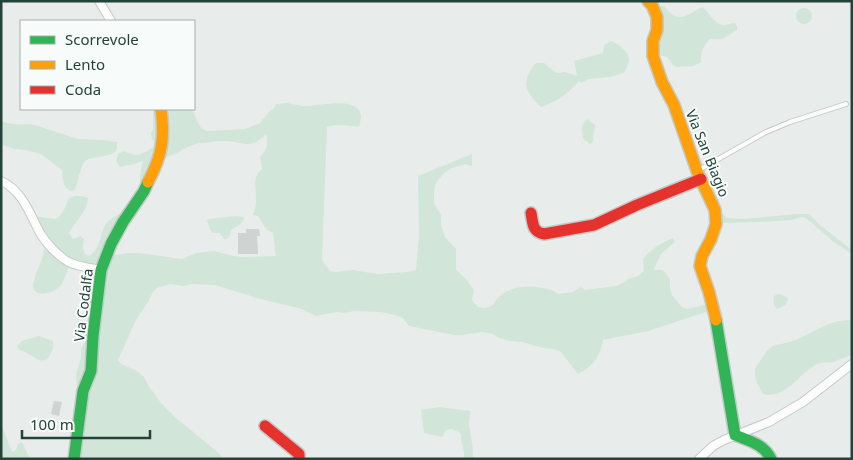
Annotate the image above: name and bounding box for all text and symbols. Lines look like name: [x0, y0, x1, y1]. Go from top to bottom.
legend: [20, 20, 195, 110]
text: Scorrevole: [65, 29, 139, 49]
text: Lento: [65, 54, 105, 74]
text: Coda: [65, 79, 101, 99]
street label: Via San Biagio: [682, 107, 734, 199]
street label: Via Codalfa: [69, 267, 97, 343]
scale bar: [22, 408, 150, 440]
text: 100 m: [30, 414, 74, 434]

